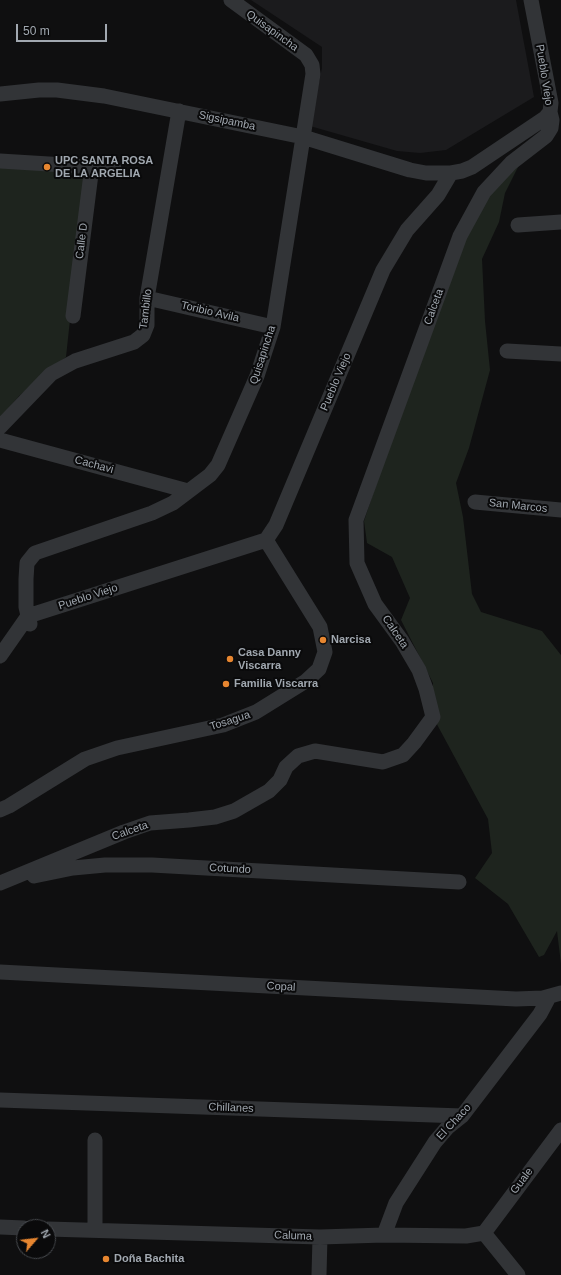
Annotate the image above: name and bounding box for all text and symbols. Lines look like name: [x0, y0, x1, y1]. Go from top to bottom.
street label: Quisapincha: [243, 8, 301, 54]
scale bar: [18, 16, 109, 42]
text: 50 m: [23, 24, 50, 38]
street label: Pueblo Viejo: [533, 44, 555, 106]
street label: Sigsipamba: [198, 109, 256, 133]
place label: UPC SANTA ROSA DE LA ARGELIA: [55, 154, 153, 180]
marker: UPC SANTA ROSA DE LA ARGELIA: [42, 162, 52, 172]
street label: Calle D: [73, 222, 91, 260]
street label: Calceta: [421, 287, 447, 327]
street label: Tambillo: [137, 288, 155, 330]
street label: Toribio Avila: [180, 299, 240, 325]
street label: Quisapincha: [247, 324, 279, 386]
street label: Pueblo Viejo: [318, 351, 354, 413]
street label: Cachavi: [73, 453, 115, 477]
street label: San Marcos: [488, 496, 548, 516]
street label: Pueblo Viejo: [57, 581, 119, 613]
street label: Calceta: [379, 613, 411, 651]
place label: Narcisa: [331, 633, 371, 647]
marker: Narcisa: [318, 635, 328, 645]
place label: Casa Danny Viscarra: [238, 646, 301, 672]
marker: Casa Danny Viscarra: [225, 654, 235, 664]
place label: Familia Viscarra: [234, 677, 318, 691]
marker: Familia Viscarra: [221, 679, 231, 689]
street label: Tosagua: [208, 708, 252, 734]
street label: Calceta: [110, 819, 150, 843]
street label: Cotundo: [209, 861, 251, 877]
street label: Copal: [266, 980, 296, 994]
street label: Chillanes: [208, 1101, 254, 1115]
street label: El Chaco: [434, 1101, 474, 1143]
street label: Guale: [508, 1165, 536, 1197]
north arrow: [16, 1219, 56, 1259]
text: N: [39, 1228, 53, 1240]
street label: Caluma: [274, 1229, 312, 1243]
place label: Doña Bachita: [114, 1252, 184, 1266]
marker: Doña Bachita: [101, 1254, 111, 1264]

